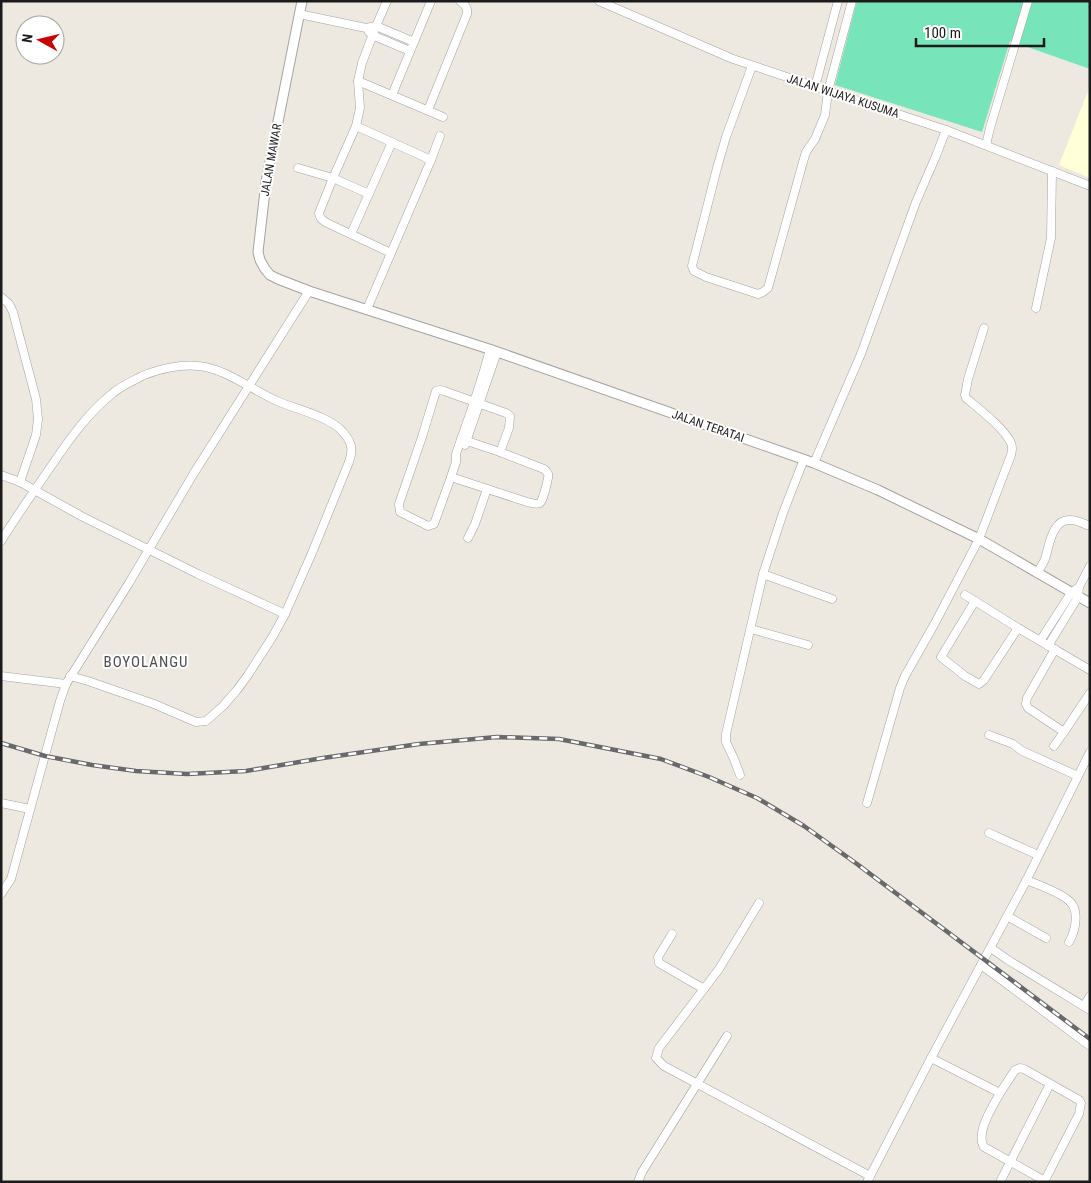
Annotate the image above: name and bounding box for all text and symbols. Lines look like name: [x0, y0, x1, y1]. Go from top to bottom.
north arrow: [15, 15, 65, 65]
scale bar: [916, 15, 1044, 47]
text: 100 m: [924, 24, 961, 42]
text: N: [19, 33, 36, 44]
street label: JALAN WIJAYA KUSUMA: [785, 71, 901, 121]
street label: JALAN MAWAR: [258, 122, 284, 197]
street label: JALAN TERATAI: [670, 407, 746, 445]
district label: BOYOLANGU: [103, 653, 189, 671]

